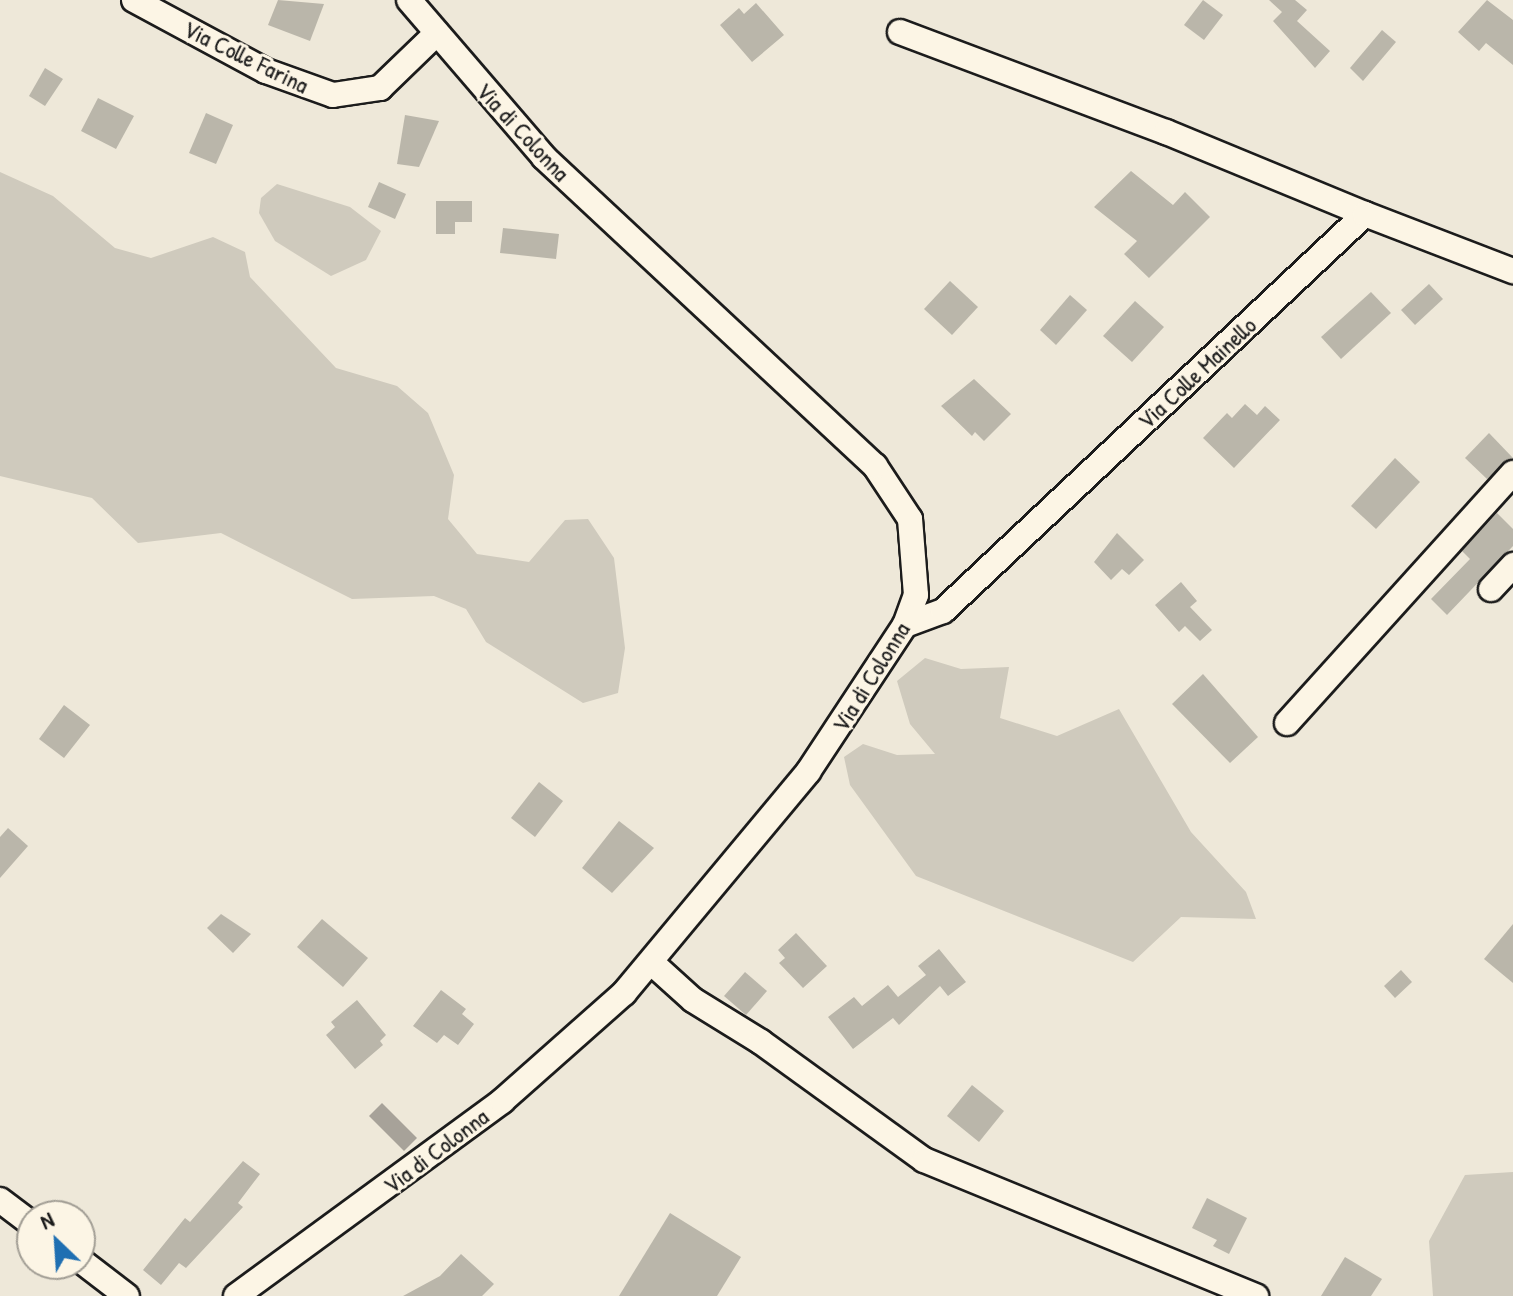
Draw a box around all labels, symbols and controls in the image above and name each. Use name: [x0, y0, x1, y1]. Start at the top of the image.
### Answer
street label: Via Colle Farina: [179, 14, 313, 100]
street label: Via di Colonna: [470, 77, 576, 187]
street label: Via Colle Mainello: [1132, 311, 1262, 435]
street label: Via di Colonna: [826, 617, 916, 737]
street label: Via di Colonna: [378, 1102, 494, 1200]
north arrow: [16, 1200, 96, 1280]
text: N: [35, 1204, 58, 1236]

